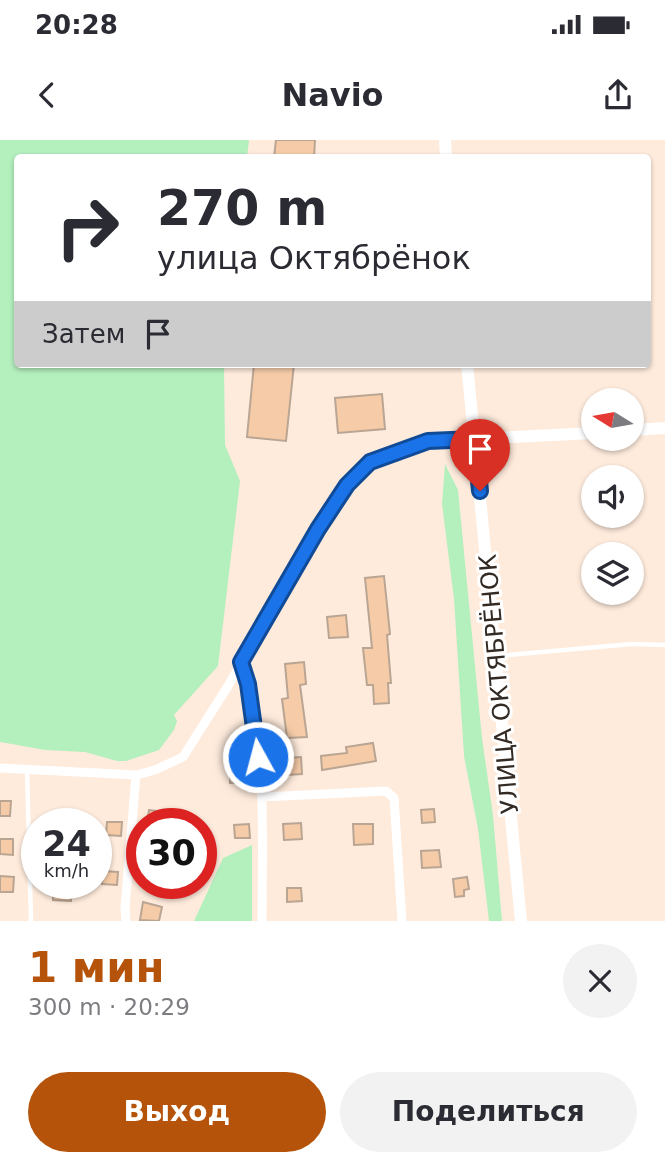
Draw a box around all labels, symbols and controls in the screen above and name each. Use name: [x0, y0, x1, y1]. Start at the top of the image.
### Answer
text: 20:28: [35, 10, 118, 40]
icon: back: [28, 76, 66, 114]
text: Navio: [281, 76, 384, 114]
icon: share: [599, 76, 637, 114]
text: 270 m: [157, 180, 327, 237]
icon: right: [42, 182, 133, 273]
text: улица Октябрёнок: [157, 239, 471, 277]
icon: arrive: [139, 315, 177, 353]
text: Затем: [42, 319, 125, 349]
north arrow: [581, 388, 644, 452]
map controls: [581, 388, 644, 605]
pin: [450, 419, 510, 491]
icon: arrive: [461, 430, 499, 468]
button: sound: [581, 465, 644, 528]
button: layers: [581, 542, 644, 605]
street label: УЛИЦА ОКТЯБРЁНОК: [473, 553, 524, 815]
position arrow: [221, 720, 295, 794]
speed limit sign: 30: [126, 808, 217, 899]
text: 24: [42, 824, 91, 864]
text: km/h: [44, 860, 89, 881]
text: 1 мин: [28, 943, 165, 992]
button: close: [563, 944, 637, 1018]
text: 300 m · 20:29: [28, 994, 190, 1020]
button: Выход: [28, 1072, 326, 1152]
button: Поделиться: [340, 1072, 637, 1152]

